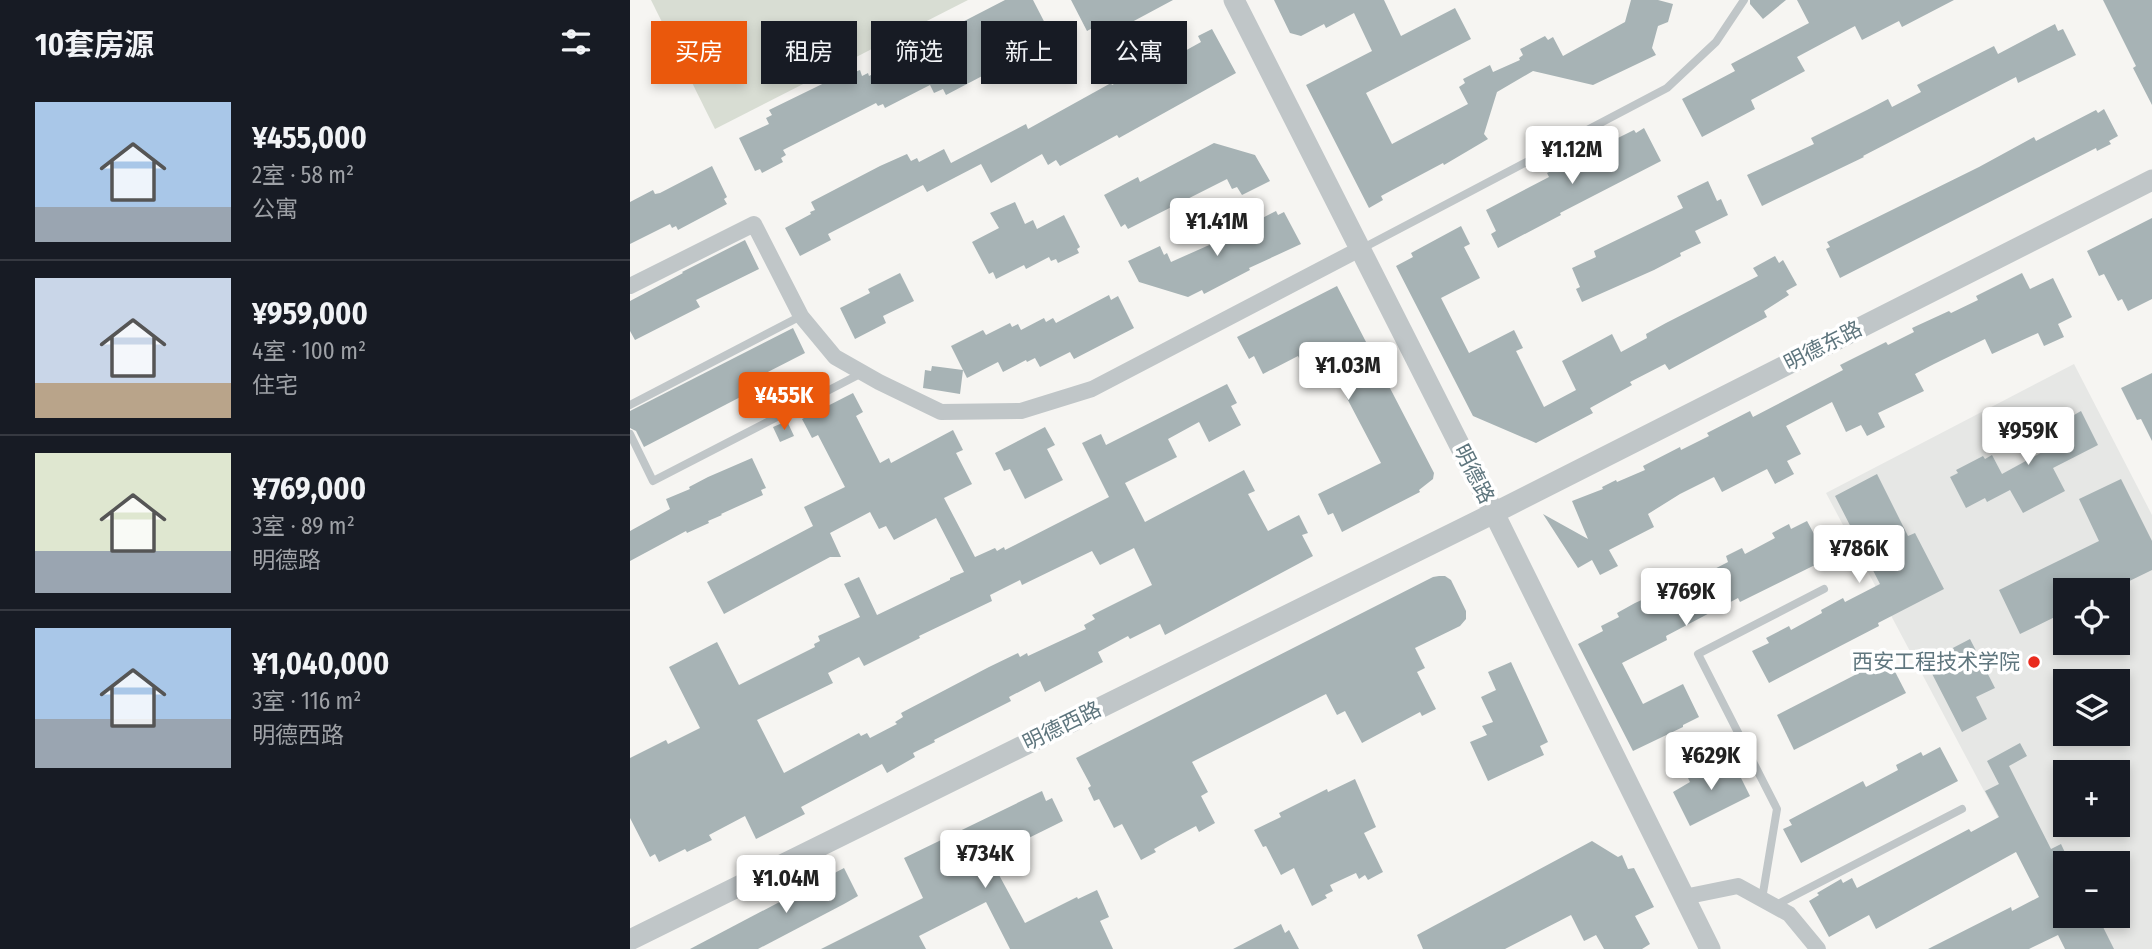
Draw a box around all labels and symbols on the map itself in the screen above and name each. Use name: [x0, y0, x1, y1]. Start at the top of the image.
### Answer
pin: ¥1.12M: [1515, 127, 1629, 186]
pin: ¥1.41M: [1160, 198, 1274, 258]
street label: 明德东路: [1780, 315, 1866, 377]
pin: ¥1.03M: [1291, 342, 1405, 402]
pin: ¥455K: [735, 372, 833, 432]
pin: ¥959K: [1979, 407, 2077, 467]
street label: 明德路: [1448, 440, 1500, 508]
pin: ¥786K: [1810, 526, 1908, 585]
pin: ¥769K: [1637, 568, 1735, 628]
place label: 西安工程技术学院: [1852, 649, 2020, 675]
marker: 西安工程技术学院: [2026, 654, 2042, 670]
street label: 明德西路: [1019, 696, 1105, 756]
pin: ¥629K: [1662, 732, 1760, 792]
pin: ¥734K: [936, 830, 1034, 890]
pin: ¥1.04M: [729, 856, 843, 915]

